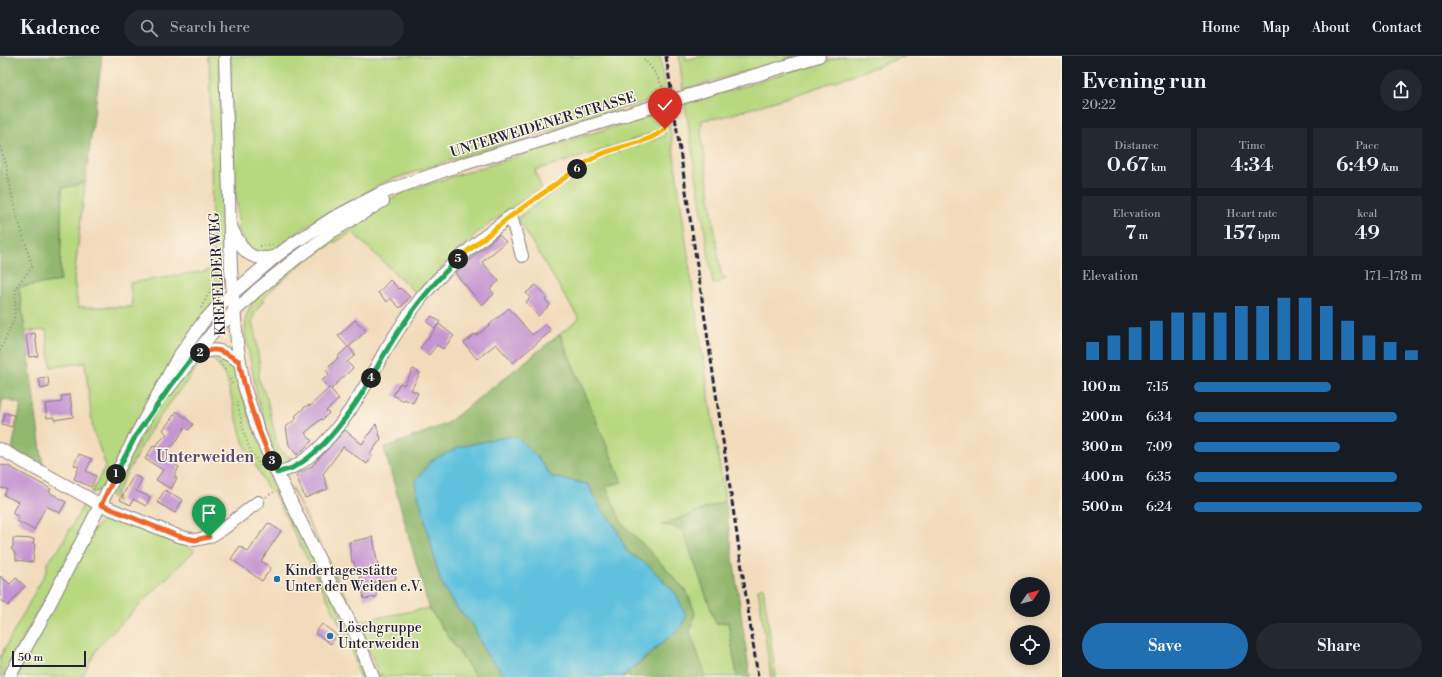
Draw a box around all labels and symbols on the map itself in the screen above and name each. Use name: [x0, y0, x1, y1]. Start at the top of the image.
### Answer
street label: UNTERWEIDENER STRASSE: [448, 88, 638, 162]
pin: [648, 88, 682, 129]
pin: 6: [567, 159, 587, 179]
street label: KREFELDER WEG: [206, 211, 230, 336]
pin: 5: [448, 249, 468, 269]
pin: 2: [190, 343, 210, 363]
pin: 4: [361, 368, 381, 388]
district label: Unterweiden: [156, 447, 254, 467]
pin: 3: [262, 451, 282, 471]
pin: 1: [106, 464, 126, 484]
pin: [192, 496, 226, 537]
place label: Kindertagesstätte Unter den Weiden e.V.: [285, 562, 422, 596]
marker: Kindertagesstätte Unter den Weiden e.V.: [272, 574, 282, 584]
north arrow: [1010, 577, 1050, 617]
place label: Löschgruppe Unterweiden: [338, 619, 422, 653]
marker: Löschgruppe Unterweiden: [325, 631, 335, 641]
scale bar: [12, 649, 86, 668]

